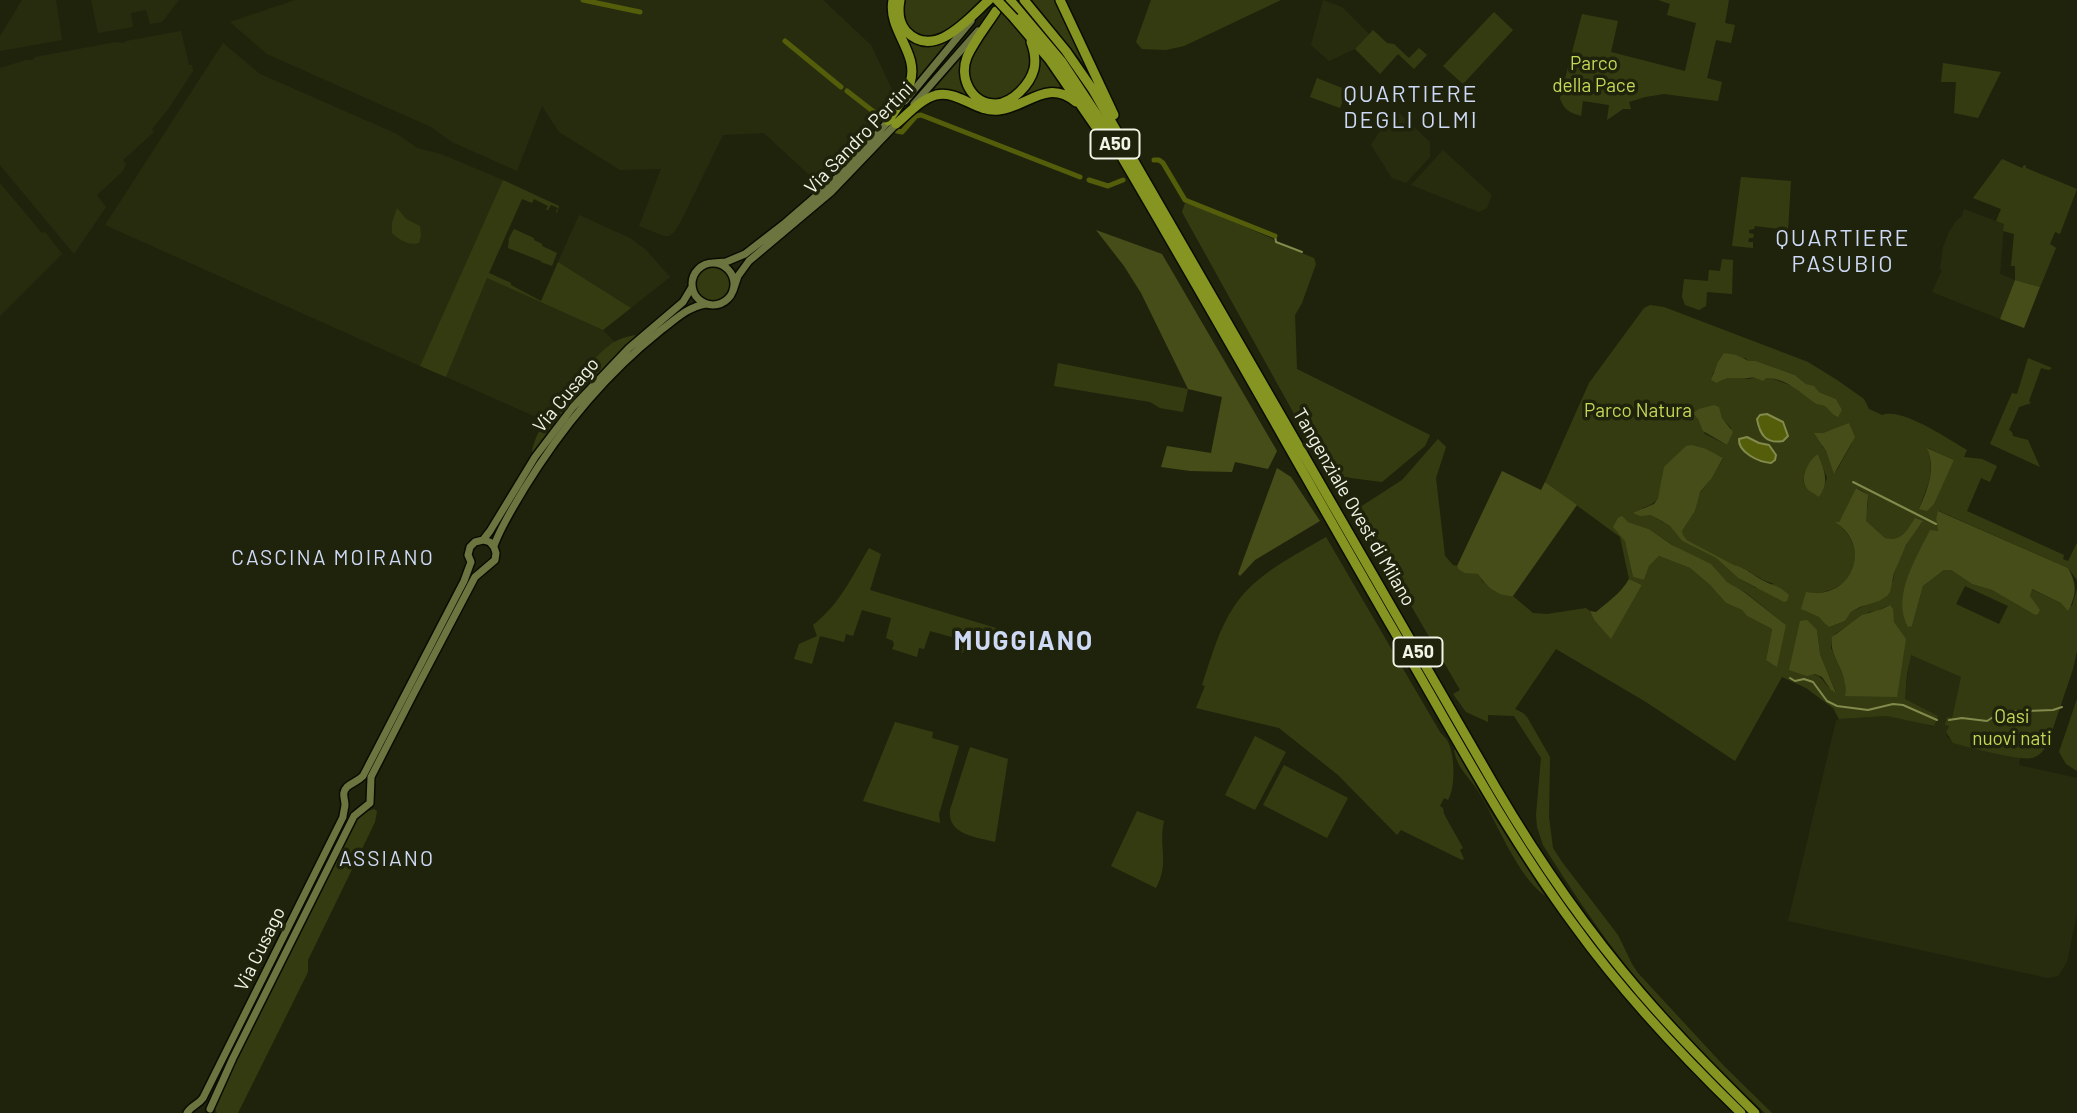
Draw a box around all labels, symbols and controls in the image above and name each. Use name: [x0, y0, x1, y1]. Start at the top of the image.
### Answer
park label: Parco della Pace: [1552, 53, 1636, 97]
street label: Via Sandro Pertini: [800, 77, 918, 199]
district label: QUARTIERE DEGLI OLMI: [1344, 80, 1478, 134]
road number: A50: [1090, 130, 1140, 159]
district label: QUARTIERE PASUBIO: [1777, 224, 1909, 278]
street label: Via Cusago: [528, 353, 604, 437]
park label: Parco Natura: [1584, 400, 1692, 422]
street label: Tangenziale Ovest di Milano: [1288, 404, 1420, 610]
district label: CASCINA MOIRANO: [233, 545, 433, 571]
district label: MUGGIANO: [955, 625, 1093, 657]
road number: A50: [1394, 638, 1442, 666]
park label: Oasi nuovi nati: [1972, 706, 2052, 750]
district label: ASSIANO: [340, 846, 434, 872]
street label: Via Cusago: [230, 903, 290, 995]

